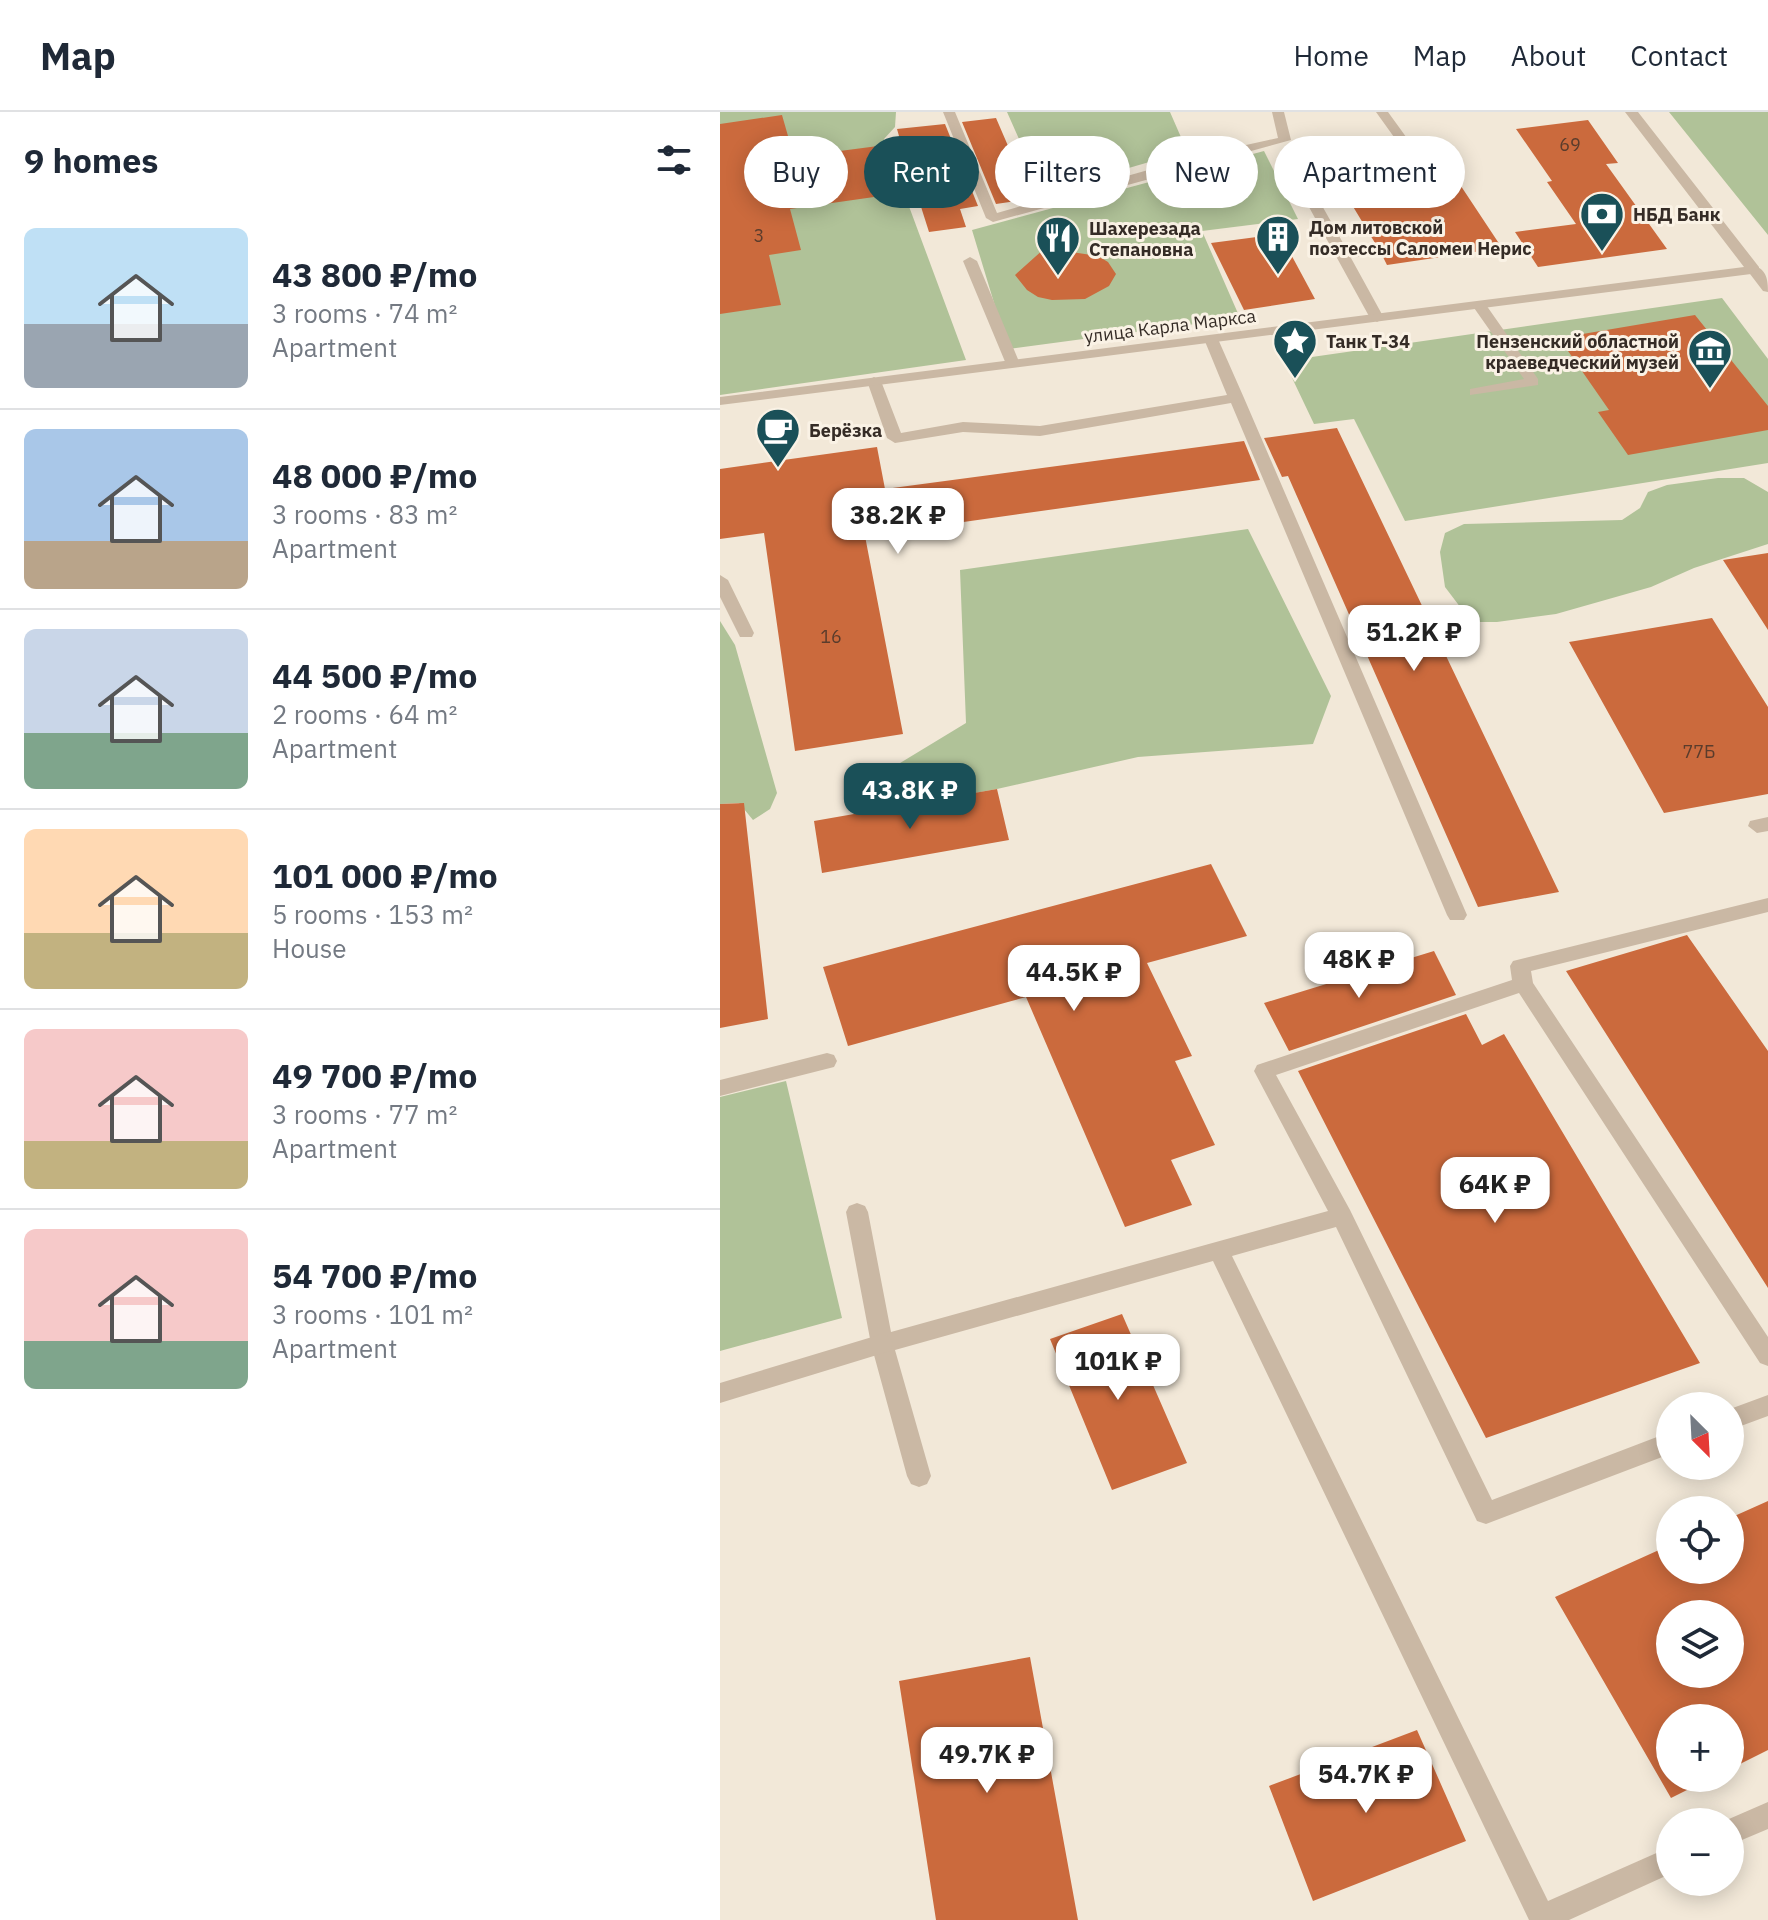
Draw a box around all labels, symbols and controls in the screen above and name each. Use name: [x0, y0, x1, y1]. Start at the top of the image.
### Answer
text: Map: [40, 31, 116, 80]
text: Home: [1293, 37, 1369, 74]
text: Map: [1413, 37, 1467, 74]
text: About: [1511, 37, 1586, 74]
text: Contact: [1630, 37, 1728, 74]
house number: 69: [1559, 133, 1581, 156]
chip: Buy: [744, 136, 848, 208]
chip: Rent: [864, 136, 979, 208]
chip: Filters: [995, 136, 1130, 208]
chip: New: [1146, 136, 1258, 208]
chip: Apartment: [1274, 136, 1465, 208]
text: 9 homes: [24, 138, 159, 182]
icon: filters: [652, 138, 696, 182]
bank icon: НБД Банк: [1578, 190, 1626, 253]
place label: НБД Банк: [1633, 203, 1721, 226]
building icon: Дом литовской поэтессы Саломеи Нерис: [1254, 213, 1302, 276]
restaurant icon: Шахерезада Степановна: [1034, 214, 1082, 277]
place label: Дом литовской поэтессы Саломеи Нерис: [1309, 216, 1532, 260]
place label: Шахерезада Степановна: [1089, 217, 1201, 261]
house number: 3: [754, 224, 764, 247]
text: 43 800 ₽/mo: [272, 252, 477, 296]
icon: home: [88, 260, 184, 356]
text: 3 rooms · 74 m²: [272, 296, 457, 330]
street label: улица Карла Маркса: [1083, 304, 1258, 348]
place icon: Танк Т-34: [1271, 317, 1319, 380]
museum icon: Пензенский областной краеведческий музей: [1686, 327, 1734, 390]
text: Apartment: [272, 330, 397, 364]
place label: Танк Т-34: [1326, 330, 1410, 353]
place label: Пензенский областной краеведческий музей: [1476, 330, 1679, 374]
cafe icon: Берёзка: [754, 406, 802, 469]
place label: Берёзка: [809, 419, 882, 442]
text: 48 000 ₽/mo: [272, 453, 477, 497]
icon: home: [88, 461, 184, 557]
pin: 38.2K ₽: [824, 488, 972, 556]
text: 3 rooms · 83 m²: [272, 497, 457, 531]
text: 38.2K ₽: [850, 497, 946, 531]
text: Apartment: [272, 531, 397, 565]
pin: 51.2K ₽: [1340, 605, 1488, 673]
text: 51.2K ₽: [1366, 614, 1462, 648]
house number: 16: [820, 625, 842, 648]
text: 44 500 ₽/mo: [272, 653, 477, 697]
icon: home: [88, 661, 184, 757]
text: 2 rooms · 64 m²: [272, 697, 457, 731]
text: Apartment: [272, 731, 397, 765]
house number: 77Б: [1682, 740, 1716, 763]
pin: 43.8K ₽: [836, 763, 984, 831]
text: 43.8K ₽: [862, 772, 958, 806]
text: 101 000 ₽/mo: [272, 853, 498, 897]
icon: home: [88, 861, 184, 957]
text: 5 rooms · 153 m²: [272, 897, 473, 931]
text: House: [272, 931, 347, 965]
pin: 48K ₽: [1303, 932, 1415, 1000]
text: 48K ₽: [1323, 941, 1395, 975]
pin: 44.5K ₽: [1000, 945, 1148, 1013]
text: 44.5K ₽: [1026, 954, 1122, 988]
text: 49 700 ₽/mo: [272, 1053, 477, 1097]
icon: home: [88, 1061, 184, 1157]
text: 3 rooms · 77 m²: [272, 1097, 457, 1131]
text: Apartment: [272, 1131, 397, 1165]
pin: 64K ₽: [1439, 1157, 1551, 1225]
text: 64K ₽: [1459, 1166, 1531, 1200]
text: 54 700 ₽/mo: [272, 1253, 477, 1297]
icon: home: [88, 1261, 184, 1357]
text: 3 rooms · 101 m²: [272, 1297, 473, 1331]
text: Apartment: [272, 1331, 397, 1365]
pin: 101K ₽: [1053, 1334, 1183, 1402]
text: 101K ₽: [1074, 1343, 1162, 1377]
north arrow: [1656, 1392, 1744, 1480]
map controls: [1656, 1392, 1744, 1896]
button: locate: [1656, 1496, 1744, 1584]
button: layers: [1656, 1600, 1744, 1688]
button: +: [1656, 1704, 1744, 1792]
pin: 49.7K ₽: [913, 1727, 1061, 1795]
text: 49.7K ₽: [939, 1736, 1035, 1770]
pin: 54.7K ₽: [1292, 1747, 1440, 1815]
text: 54.7K ₽: [1318, 1756, 1414, 1790]
button: −: [1656, 1808, 1744, 1896]

